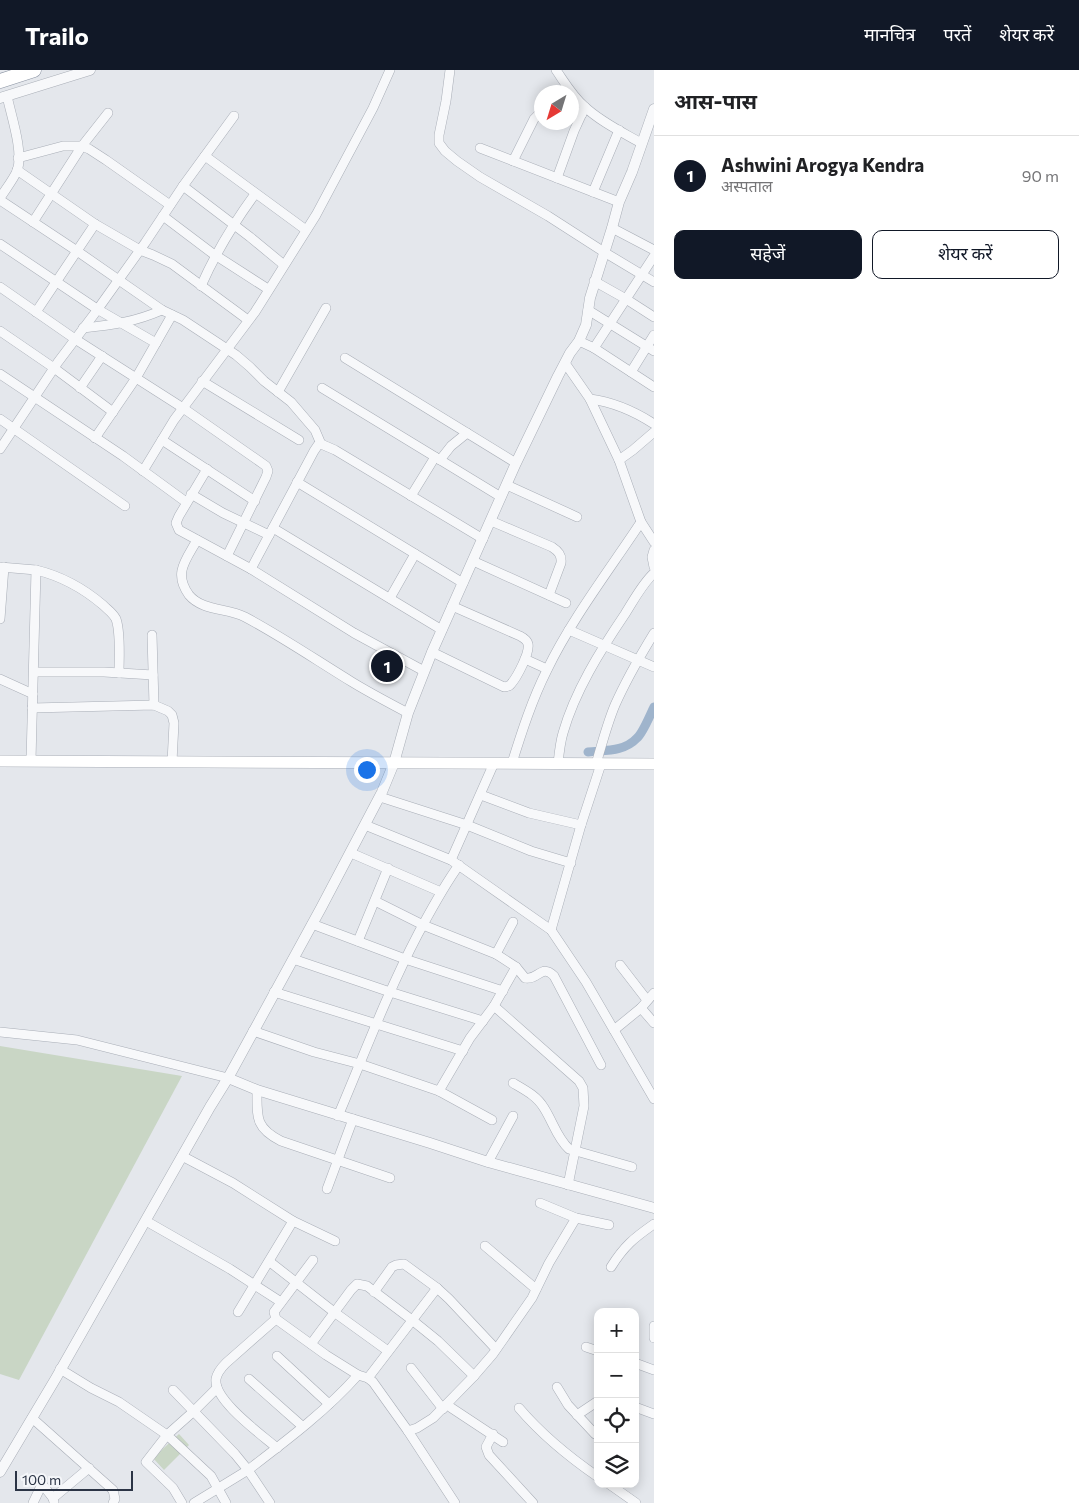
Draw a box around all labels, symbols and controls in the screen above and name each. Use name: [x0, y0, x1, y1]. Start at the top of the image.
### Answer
text: Trailo: [25, 21, 89, 50]
text: मानचित्र: [864, 23, 915, 45]
text: परतें: [943, 23, 971, 45]
text: शेयर करें: [999, 23, 1054, 45]
north arrow: [534, 85, 579, 130]
text: आस-पास: [674, 88, 757, 113]
text: Ashwini Arogya Kendra: [721, 153, 924, 176]
text: 1: [686, 166, 694, 185]
text: 90 m: [1022, 166, 1059, 185]
text: अस्पताल: [721, 176, 773, 195]
button: सहेजें: [674, 230, 862, 279]
button: शेयर करें: [872, 230, 1059, 279]
pin: 1: [371, 647, 403, 685]
your location: [354, 757, 380, 783]
map controls: [594, 1308, 639, 1488]
button: +: [594, 1308, 639, 1353]
button: −: [594, 1353, 639, 1398]
button: locate: [594, 1398, 639, 1443]
button: layers: [594, 1443, 639, 1488]
scale bar: [15, 1468, 132, 1491]
text: 100 m: [22, 1471, 61, 1488]

